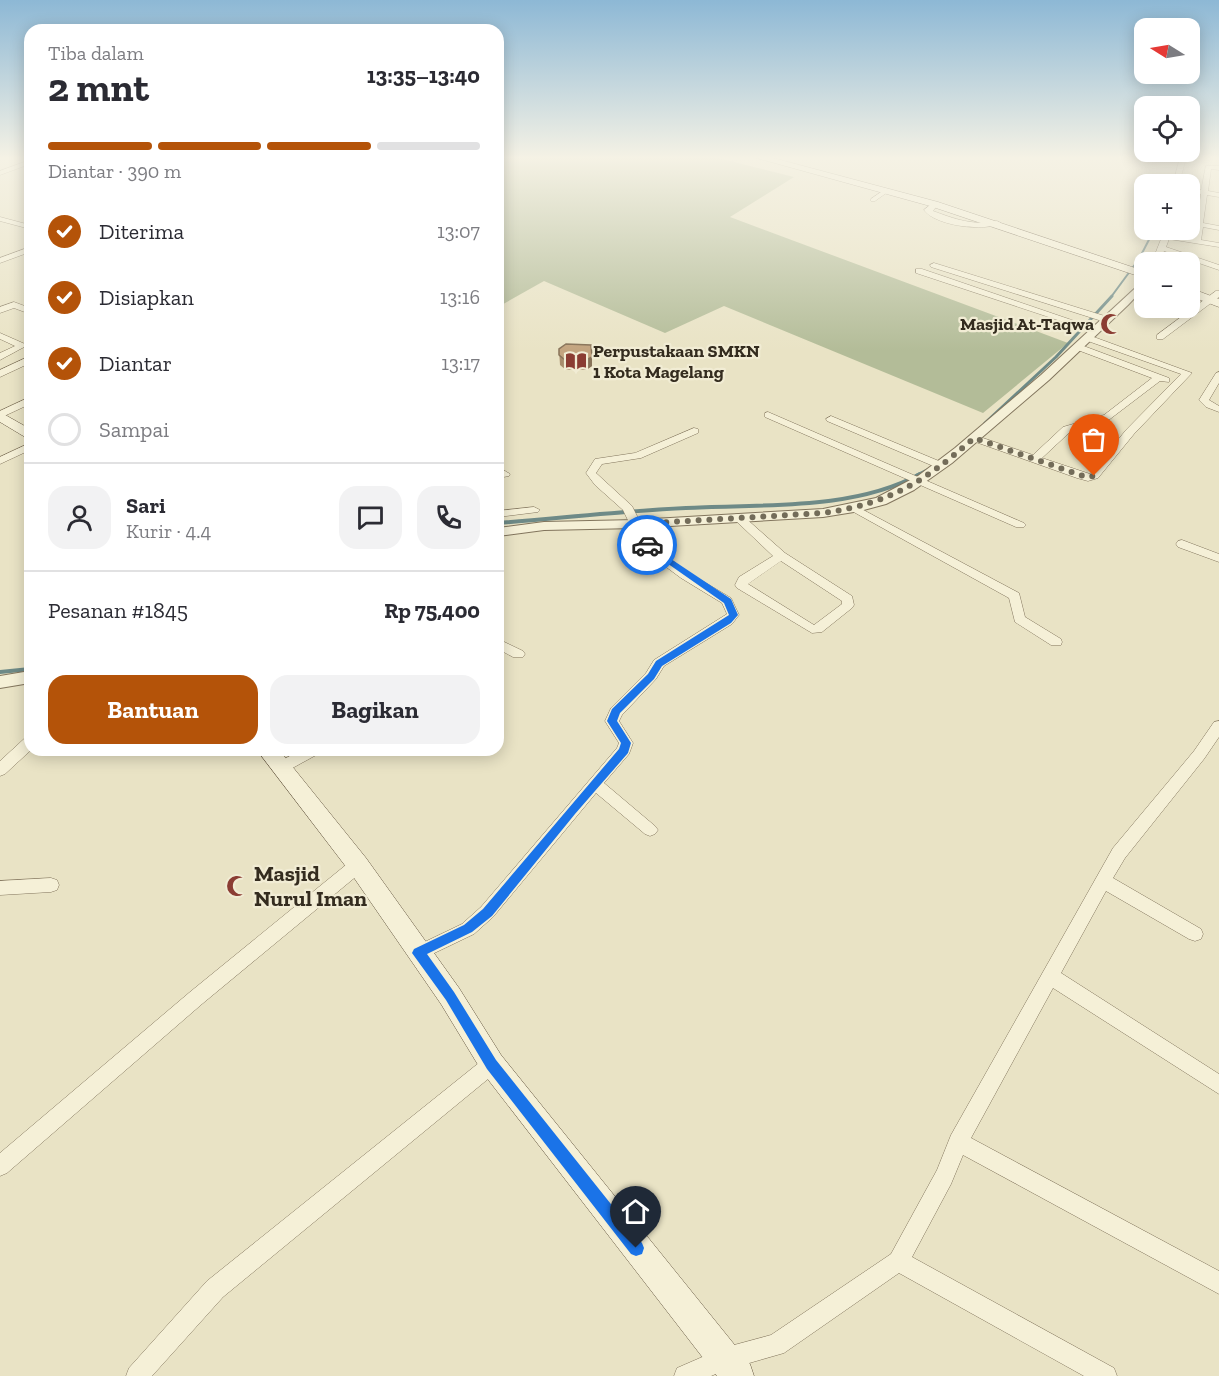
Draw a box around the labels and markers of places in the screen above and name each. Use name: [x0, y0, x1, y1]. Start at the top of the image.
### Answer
mosque icon: Masjid At-Taqwa: [1099, 312, 1123, 336]
place label: Masjid At-Taqwa: [960, 313, 1094, 335]
place label: Perpustakaan SMKN 1 Kota Magelang: [593, 340, 760, 383]
library icon: Perpustakaan SMKN 1 Kota Magelang: [564, 349, 588, 373]
pin: [1068, 414, 1119, 476]
place label: Masjid Nurul Iman: [254, 860, 367, 912]
mosque icon: Masjid Nurul Iman: [225, 874, 249, 898]
pin: [610, 1186, 661, 1248]

